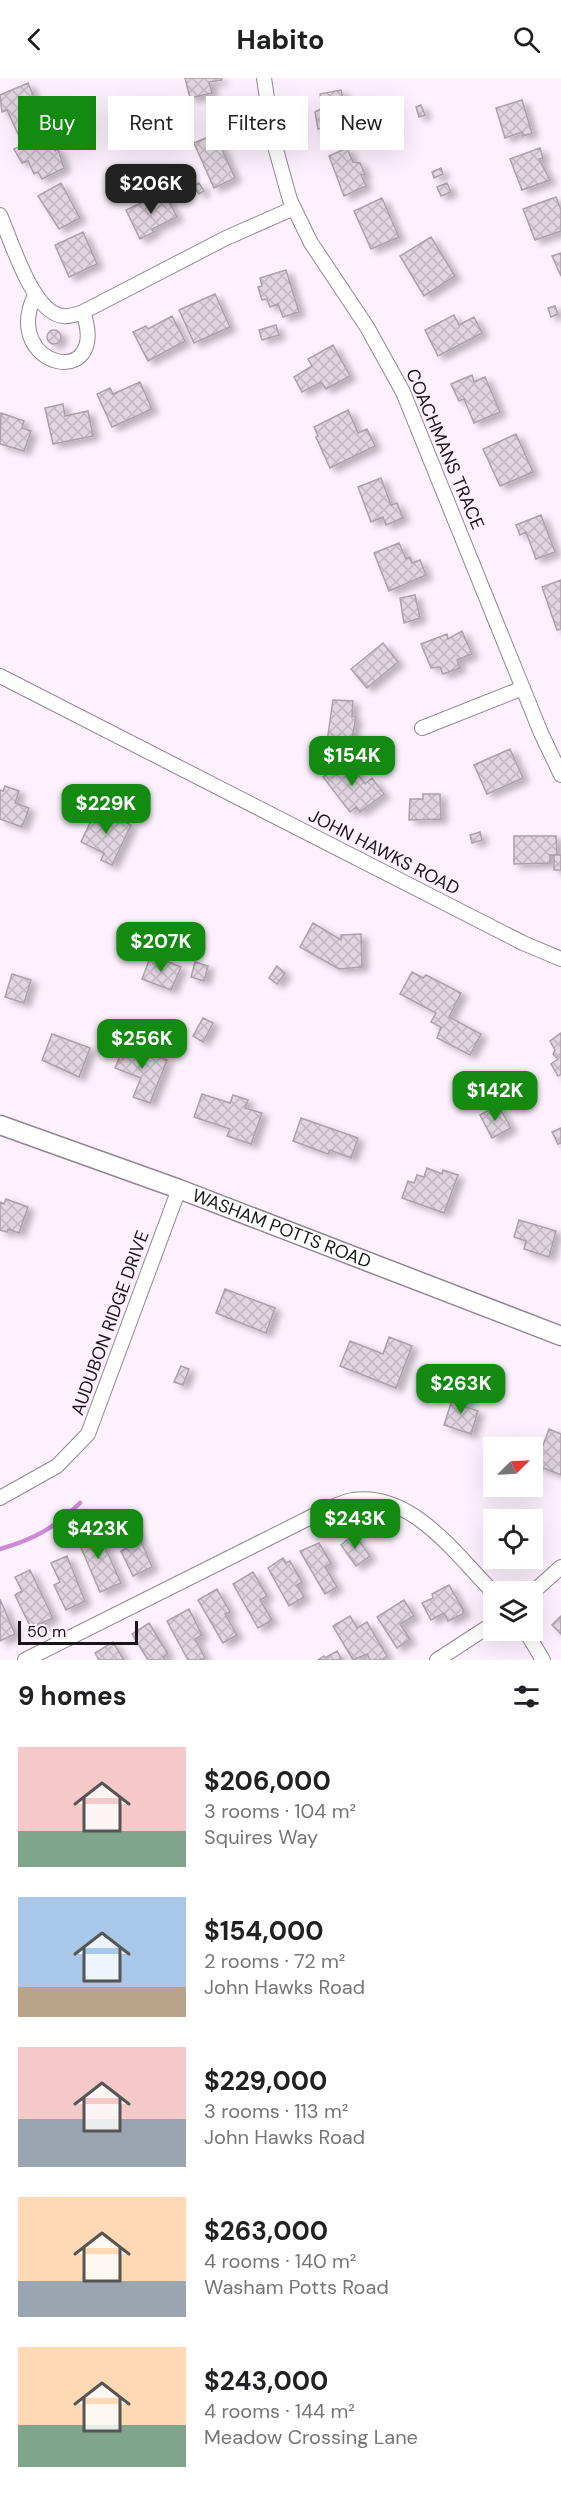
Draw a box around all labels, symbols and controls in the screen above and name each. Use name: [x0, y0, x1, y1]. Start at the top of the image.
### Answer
text: Habito: [237, 22, 325, 57]
icon: back: [18, 23, 51, 56]
icon: search: [510, 23, 543, 56]
chip: Buy: [18, 96, 96, 150]
chip: Rent: [108, 96, 194, 150]
chip: Filters: [206, 96, 308, 150]
chip: New: [320, 96, 404, 150]
pin: $206K: [109, 164, 193, 215]
text: $206K: [119, 170, 183, 196]
street label: COACHMANS TRACE: [400, 365, 490, 533]
pin: $154K: [310, 736, 394, 787]
text: $154K: [323, 742, 381, 768]
pin: $229K: [64, 784, 148, 835]
text: $229K: [76, 790, 136, 816]
street label: JOHN HAWKS ROAD: [304, 803, 464, 901]
pin: $207K: [119, 922, 203, 973]
text: $207K: [130, 928, 192, 954]
pin: $256K: [100, 1019, 184, 1070]
text: $256K: [111, 1025, 173, 1051]
pin: $142K: [453, 1071, 537, 1122]
text: $142K: [467, 1077, 523, 1103]
street label: WASHAM POTTS ROAD: [189, 1183, 374, 1274]
street label: AUDUBON RIDGE DRIVE: [65, 1227, 155, 1419]
pin: $263K: [419, 1364, 503, 1415]
text: $263K: [430, 1370, 492, 1396]
north arrow: [483, 1437, 543, 1497]
map controls: [483, 1437, 543, 1641]
pin: $243K: [313, 1499, 397, 1550]
text: $243K: [324, 1505, 386, 1531]
pin: $423K: [56, 1509, 140, 1560]
button: locate: [483, 1509, 543, 1569]
text: $423K: [67, 1515, 129, 1541]
button: layers: [483, 1581, 543, 1641]
scale bar: [18, 1618, 138, 1646]
text: 50 m: [27, 1621, 66, 1642]
text: 9 homes: [18, 1679, 127, 1713]
icon: filters: [510, 1680, 543, 1713]
text: $206,000: [204, 1764, 331, 1798]
icon: home: [66, 1771, 138, 1843]
text: 3 rooms · 104 m²: [204, 1798, 356, 1824]
text: Squires Way: [204, 1824, 318, 1850]
text: $154,000: [204, 1914, 324, 1948]
icon: home: [66, 1921, 138, 1993]
text: 2 rooms · 72 m²: [204, 1948, 345, 1974]
text: John Hawks Road: [204, 1974, 365, 2000]
text: $229,000: [204, 2064, 327, 2098]
icon: home: [66, 2071, 138, 2143]
text: 3 rooms · 113 m²: [204, 2098, 348, 2124]
text: John Hawks Road: [204, 2124, 365, 2150]
text: $263,000: [204, 2214, 328, 2248]
icon: home: [66, 2221, 138, 2293]
text: 4 rooms · 140 m²: [204, 2248, 356, 2274]
text: Washam Potts Road: [204, 2274, 389, 2300]
text: $243,000: [204, 2364, 328, 2398]
icon: home: [66, 2371, 138, 2443]
text: 4 rooms · 144 m²: [204, 2398, 355, 2424]
text: Meadow Crossing Lane: [204, 2424, 418, 2450]

